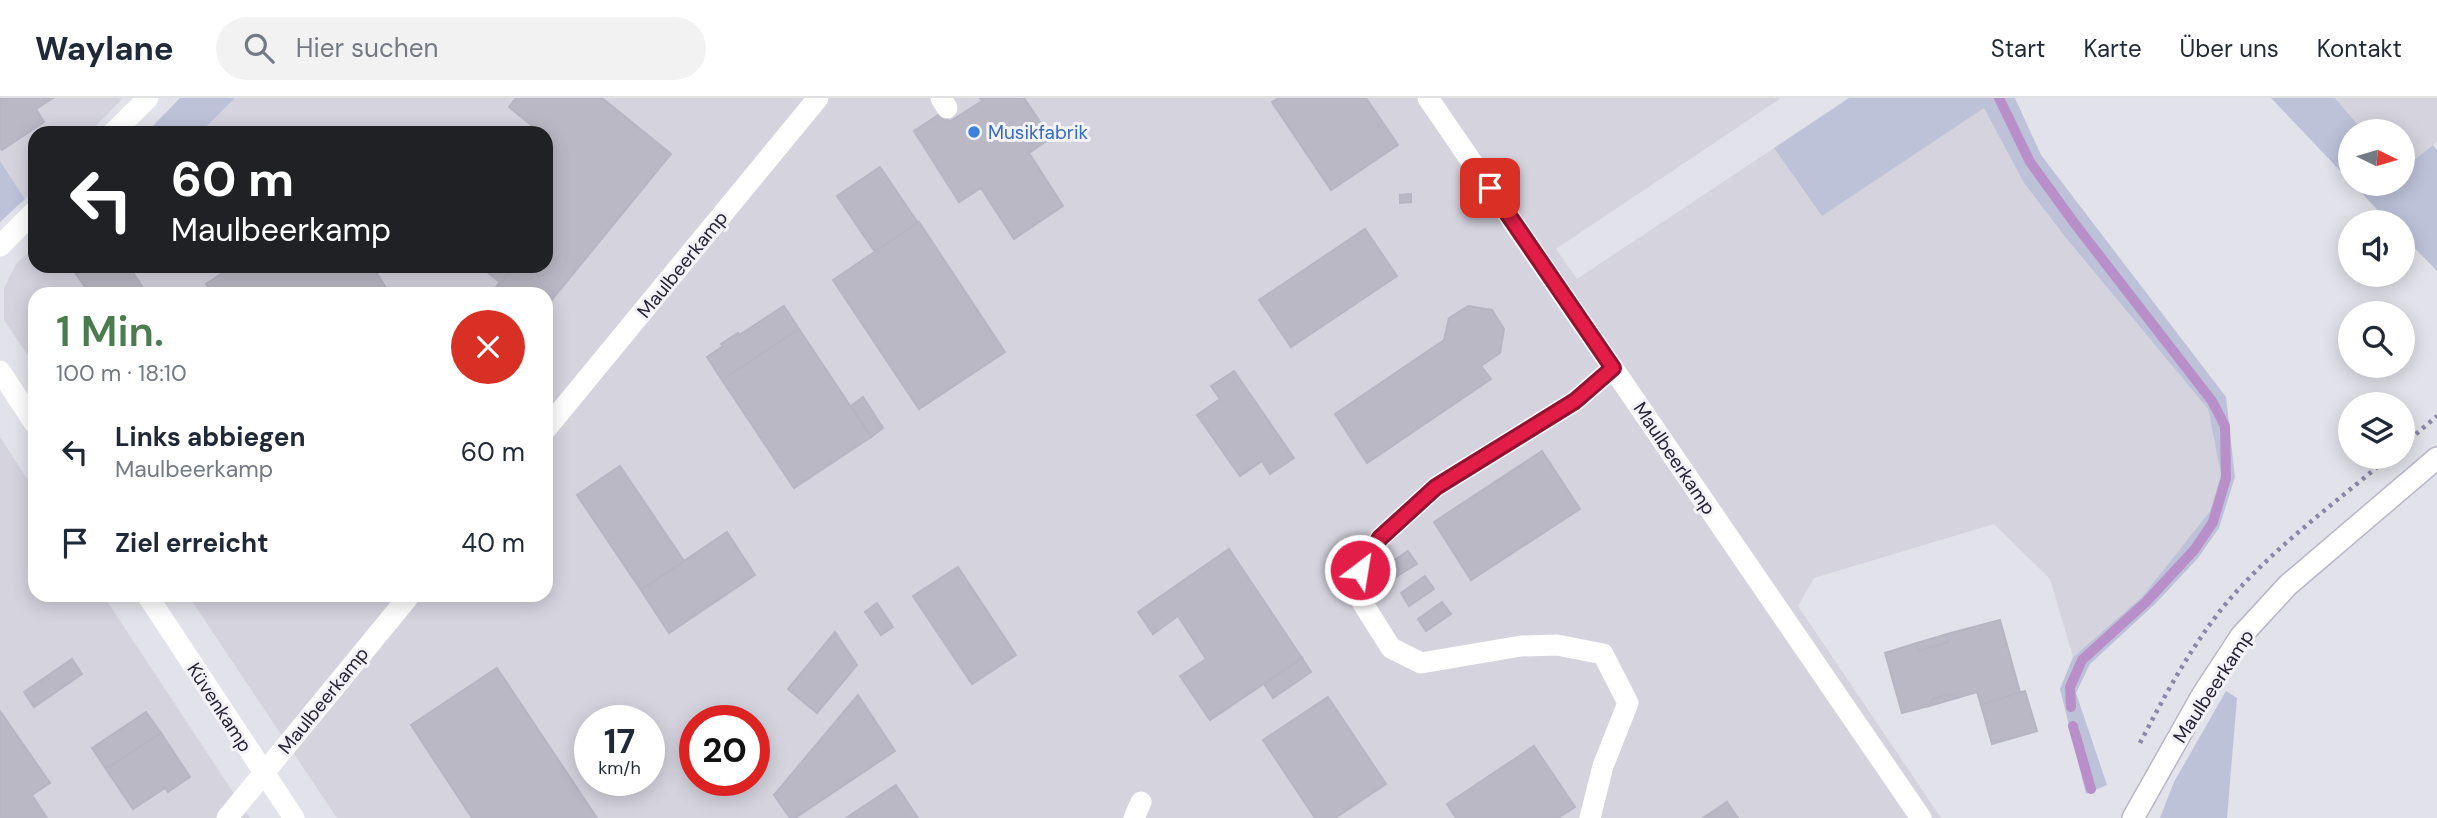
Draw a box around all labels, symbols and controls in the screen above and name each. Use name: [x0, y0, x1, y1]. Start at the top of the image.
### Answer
search box: [216, 17, 706, 80]
text: Waylane: [35, 27, 174, 70]
icon: search: [240, 29, 278, 67]
text: Hier suchen: [296, 31, 438, 65]
text: Start: [1991, 33, 2045, 64]
text: Karte: [2083, 33, 2142, 64]
text: Über uns: [2180, 33, 2279, 64]
text: Kontakt: [2317, 33, 2402, 64]
north arrow: [2338, 119, 2415, 196]
map controls: [2338, 119, 2415, 469]
place label: Musikfabrik: [988, 120, 1088, 145]
marker: Musikfabrik: [966, 124, 982, 140]
text: 60 m: [171, 147, 294, 211]
icon: left: [56, 154, 147, 245]
pin: [1460, 158, 1520, 218]
icon: arrive: [1471, 169, 1509, 207]
street label: Maulbeerkamp: [632, 206, 733, 323]
text: Maulbeerkamp: [171, 209, 391, 251]
button: sound: [2338, 210, 2415, 287]
button: search: [2338, 301, 2415, 378]
text: 1 Min.: [56, 304, 164, 359]
button: close: [451, 310, 525, 384]
text: 100 m · 18:10: [56, 358, 187, 388]
button: layers: [2338, 392, 2415, 469]
street label: Maulbeerkamp: [1628, 397, 1721, 519]
text: Links abbiegen: [115, 420, 305, 454]
icon: left: [56, 433, 94, 471]
text: 60 m: [461, 435, 525, 469]
text: Maulbeerkamp: [115, 454, 273, 484]
icon: arrive: [56, 524, 94, 562]
text: Ziel erreicht: [115, 526, 268, 560]
text: 40 m: [461, 526, 525, 560]
position arrow: [1323, 533, 1397, 607]
street label: Maulbeerkamp: [2167, 625, 2259, 748]
street label: Maulbeerkamp: [273, 642, 374, 759]
street label: Küvenkamp: [181, 658, 258, 757]
speed limit sign: 20: [679, 705, 770, 796]
text: 17: [604, 718, 635, 764]
text: km/h: [598, 756, 641, 780]

